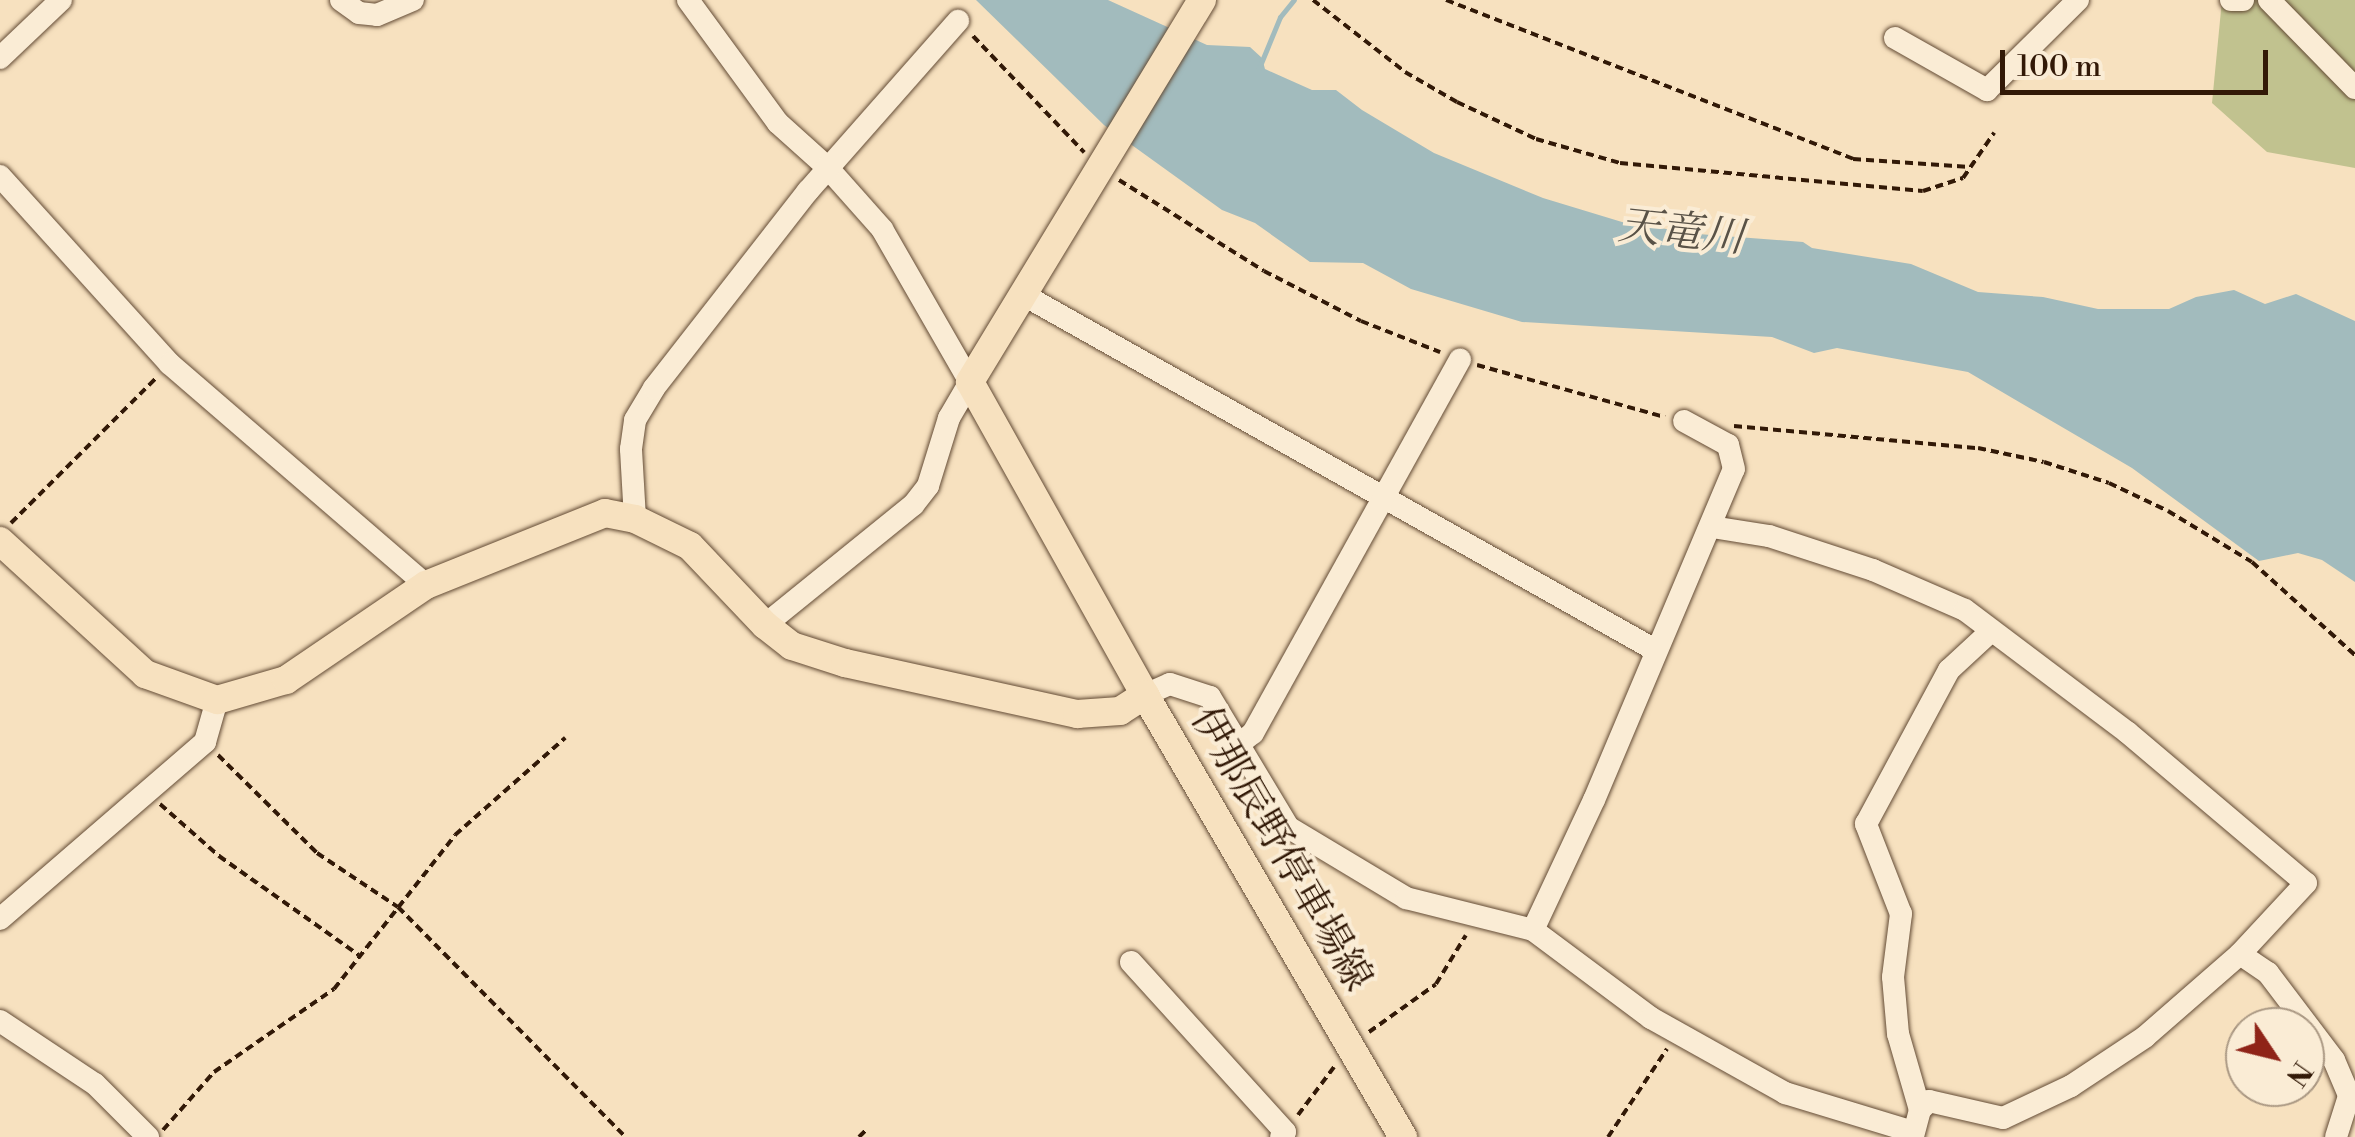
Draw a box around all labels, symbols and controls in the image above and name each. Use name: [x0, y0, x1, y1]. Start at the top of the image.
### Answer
scale bar: [2005, 30, 2272, 92]
text: 100 m: [2017, 48, 2101, 86]
water label: 天竜川: [1616, 201, 1746, 265]
street label: 伊那辰野停車場線: [1180, 698, 1382, 1000]
north arrow: [2225, 1007, 2325, 1107]
text: N: [2278, 1054, 2319, 1092]

